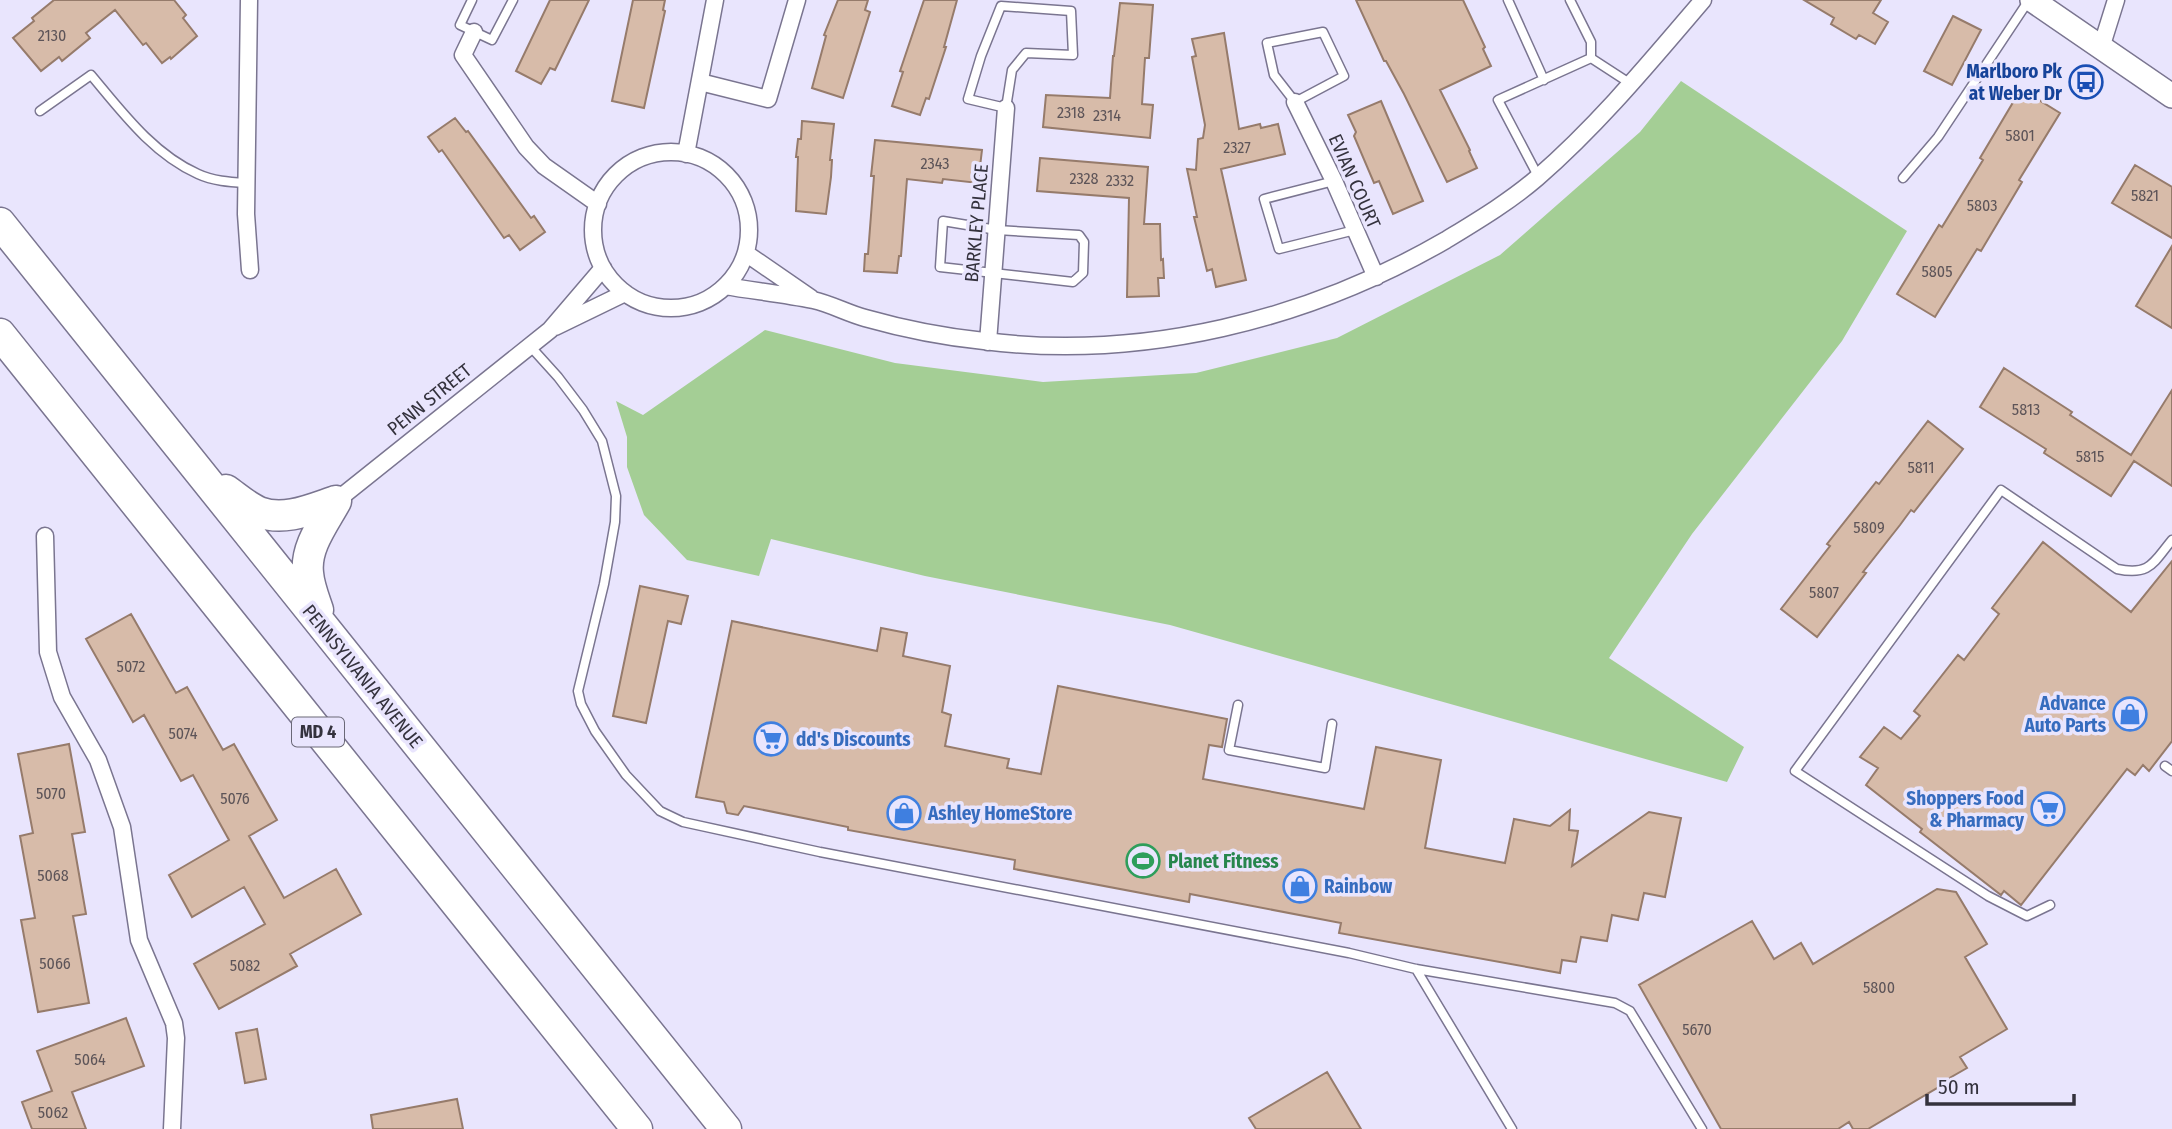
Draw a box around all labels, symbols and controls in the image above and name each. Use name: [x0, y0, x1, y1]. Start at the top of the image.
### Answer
house number: 2130: [38, 26, 66, 45]
place label: Marlboro Pk at Weber Dr: [1966, 60, 2063, 105]
bus stop icon: Marlboro Pk at Weber Dr: [2067, 63, 2105, 101]
house number: 2318: [1057, 103, 1085, 122]
house number: 2314: [1093, 106, 1121, 125]
house number: 5801: [2005, 126, 2035, 145]
street label: EVIAN COURT: [1324, 131, 1386, 232]
house number: 2327: [1223, 138, 1251, 157]
house number: 2343: [921, 154, 949, 173]
street label: BARKLEY PLACE: [960, 163, 993, 283]
house number: 2328: [1069, 169, 1099, 188]
house number: 2332: [1106, 171, 1134, 190]
house number: 5821: [2131, 186, 2159, 205]
house number: 5803: [1967, 196, 1997, 215]
house number: 5805: [1921, 262, 1953, 281]
street label: PENN STREET: [383, 358, 476, 440]
house number: 5813: [2012, 400, 2040, 419]
house number: 5815: [2076, 447, 2104, 466]
house number: 5811: [1907, 458, 1935, 477]
house number: 5809: [1853, 518, 1885, 537]
house number: 5807: [1809, 583, 1839, 602]
street label: PENNSYLVANIA AVENUE: [298, 600, 428, 753]
house number: 5072: [117, 657, 145, 676]
place label: Advance Auto Parts: [2024, 692, 2107, 737]
shop icon: Advance Auto Parts: [2111, 695, 2149, 733]
road number: MD 4: [292, 718, 344, 746]
supermarket icon: dd's Discounts: [752, 720, 790, 758]
house number: 5074: [168, 724, 198, 743]
place label: dd's Discounts: [796, 728, 911, 751]
house number: 5070: [36, 784, 66, 803]
place label: Shoppers Food & Pharmacy: [1906, 787, 2025, 832]
house number: 5076: [220, 789, 250, 808]
supermarket icon: Shoppers Food & Pharmacy: [2029, 790, 2067, 828]
shop icon: Ashley HomeStore: [885, 794, 923, 832]
place label: Ashley HomeStore: [927, 802, 1073, 825]
sports icon: Planet Fitness: [1124, 842, 1162, 880]
place label: Planet Fitness: [1168, 850, 1279, 873]
house number: 5068: [37, 866, 69, 885]
shop icon: Rainbow: [1281, 867, 1319, 905]
place label: Rainbow: [1324, 875, 1392, 898]
house number: 5066: [39, 954, 71, 973]
house number: 5082: [230, 956, 260, 975]
house number: 5800: [1863, 978, 1895, 997]
house number: 5670: [1682, 1020, 1712, 1039]
house number: 5064: [74, 1050, 106, 1069]
scale bar: [1927, 1062, 2074, 1106]
text: 50 m: [1938, 1074, 1980, 1100]
house number: 5062: [38, 1103, 68, 1122]

